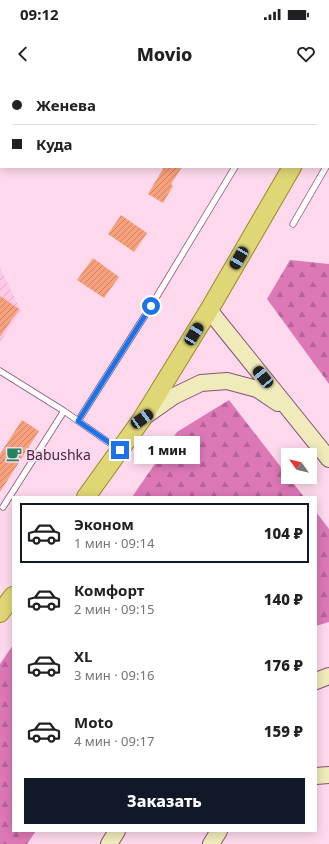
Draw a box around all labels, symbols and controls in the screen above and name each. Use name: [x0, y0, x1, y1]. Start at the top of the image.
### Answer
text: 09:12: [20, 4, 59, 24]
text: Movio: [137, 42, 192, 66]
icon: back: [12, 43, 34, 65]
icon: heart: [295, 43, 317, 65]
text: Женева: [36, 95, 96, 115]
text: Куда: [36, 134, 73, 154]
car: [228, 245, 250, 271]
route start: [142, 297, 160, 315]
car: [183, 321, 205, 347]
car: [251, 364, 275, 390]
car: [129, 407, 155, 431]
callout: 1 мин: [134, 436, 200, 464]
route end: [111, 441, 129, 459]
text: 1 мин: [147, 441, 187, 459]
cafe icon: Babushka: [5, 445, 23, 463]
place label: Babushka: [26, 445, 91, 464]
north arrow: [281, 448, 317, 484]
map controls: [281, 448, 317, 484]
text: Эконом: [74, 514, 134, 534]
icon: car: [26, 515, 62, 551]
text: 104 ₽: [264, 523, 303, 543]
text: 1 мин · 09:14: [74, 534, 154, 552]
text: Комфорт: [74, 580, 144, 600]
icon: car: [26, 581, 62, 617]
text: 140 ₽: [264, 589, 303, 609]
text: 2 мин · 09:15: [74, 600, 154, 618]
text: XL: [74, 646, 92, 666]
icon: car: [26, 647, 62, 683]
text: 176 ₽: [264, 655, 303, 675]
text: 3 мин · 09:16: [74, 666, 154, 684]
text: Moto: [74, 712, 113, 732]
icon: car: [26, 713, 62, 749]
text: 159 ₽: [264, 721, 303, 741]
text: 4 мин · 09:17: [74, 732, 154, 750]
button: Заказать: [24, 778, 305, 824]

